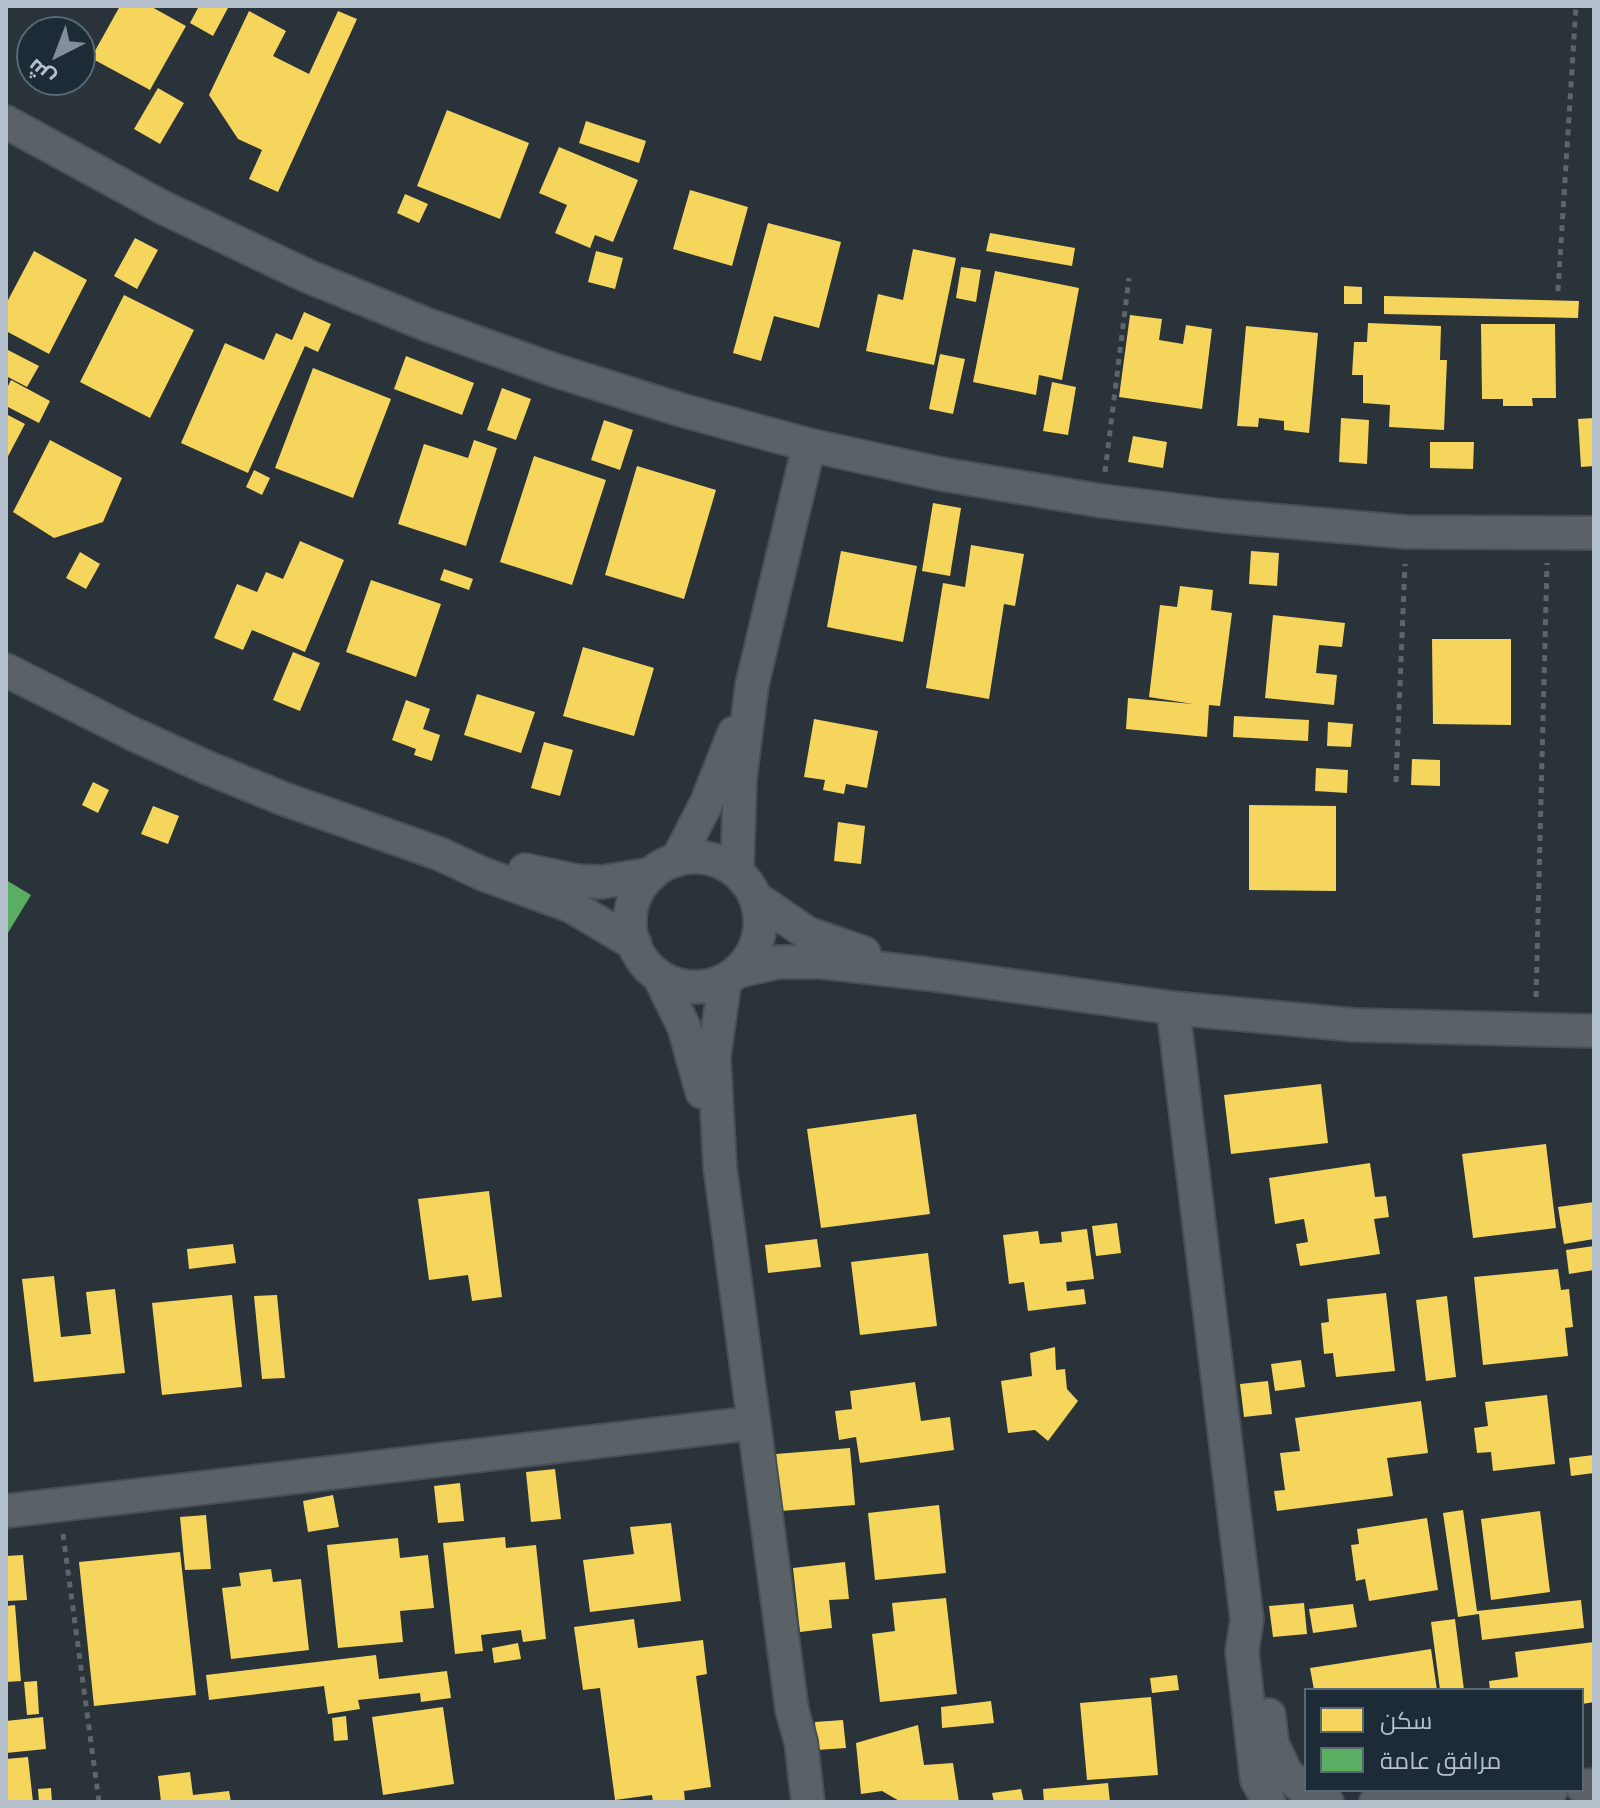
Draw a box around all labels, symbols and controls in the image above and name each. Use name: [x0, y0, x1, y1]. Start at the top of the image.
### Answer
north arrow: [16, 16, 96, 96]
text: ش: [21, 53, 60, 92]
legend: [1304, 1688, 1584, 1792]
text: سكن: [1380, 1707, 1432, 1735]
text: مرافق عامة: [1380, 1747, 1501, 1775]

